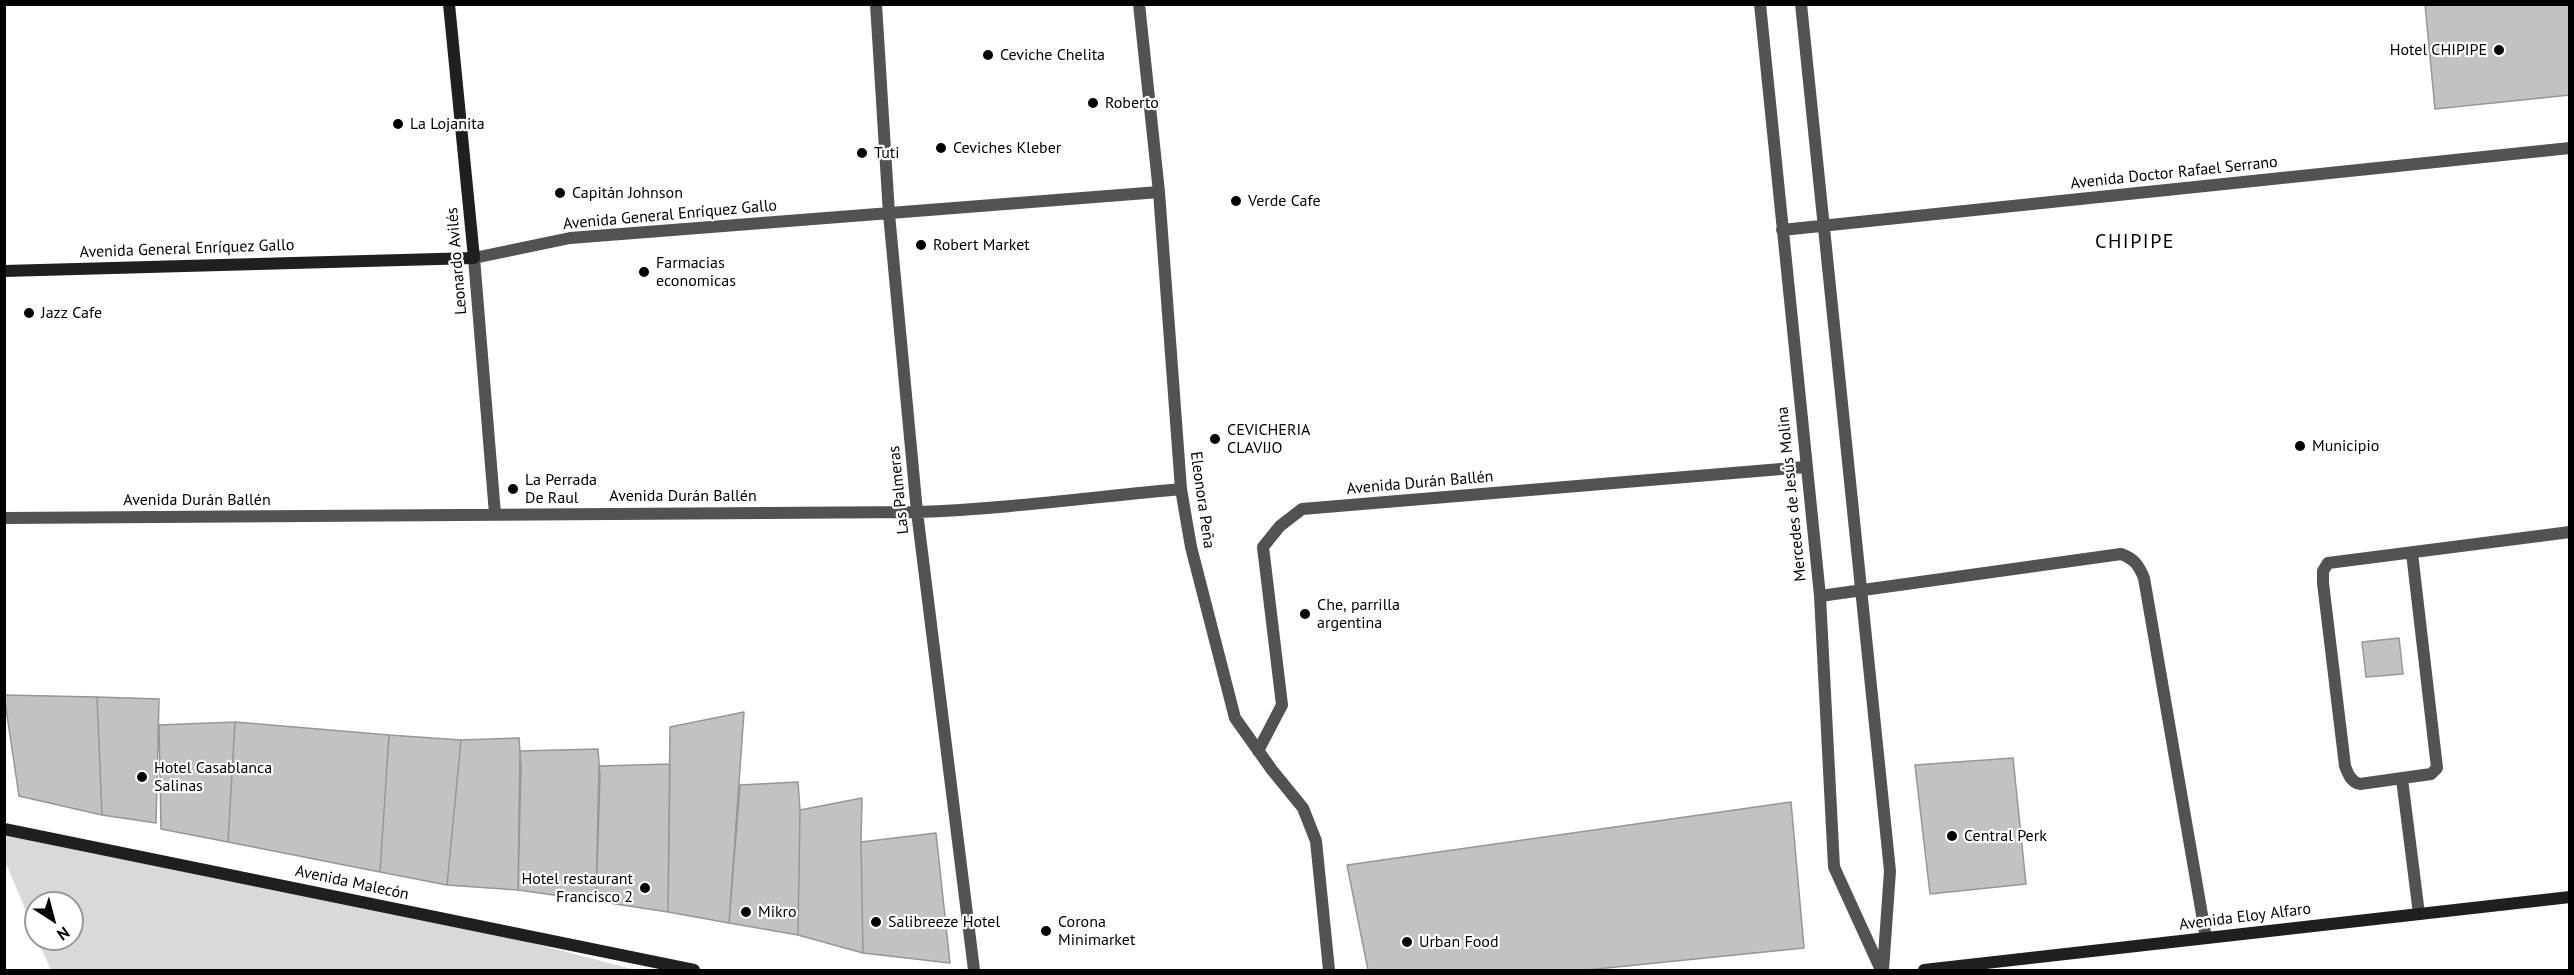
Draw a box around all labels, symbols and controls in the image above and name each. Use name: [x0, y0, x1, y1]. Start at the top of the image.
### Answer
place label: Hotel CHIPIPE: [2390, 40, 2487, 60]
marker: Hotel CHIPIPE: [2492, 43, 2506, 57]
place label: Ceviche Chelita: [1000, 45, 1105, 65]
marker: Ceviche Chelita: [981, 48, 995, 62]
place label: Roberto: [1105, 93, 1159, 113]
marker: Roberto: [1086, 96, 1100, 110]
place label: La Lojanita: [410, 114, 485, 134]
marker: La Lojanita: [391, 117, 405, 131]
place label: Ceviches Kleber: [953, 138, 1061, 158]
marker: Ceviches Kleber: [934, 141, 948, 155]
place label: Tuti: [874, 143, 900, 163]
marker: Tuti: [855, 146, 869, 160]
street label: Avenida Doctor Rafael Serrano: [2069, 153, 2279, 193]
place label: Capitán Johnson: [572, 183, 683, 203]
marker: Capitán Johnson: [553, 186, 567, 200]
place label: Verde Cafe: [1248, 191, 1321, 211]
marker: Verde Cafe: [1229, 194, 1243, 208]
street label: Avenida General Enríquez Gallo: [562, 196, 778, 234]
street label: Leonardo Avilés: [443, 206, 471, 316]
district label: CHIPIPE: [2095, 230, 2175, 254]
place label: Robert Market: [933, 235, 1030, 255]
street label: Avenida General Enríquez Gallo: [79, 236, 295, 262]
marker: Robert Market: [914, 238, 928, 252]
place label: Farmacias economicas: [656, 253, 736, 291]
marker: Farmacias economicas: [637, 265, 651, 279]
place label: Jazz Cafe: [41, 303, 102, 323]
marker: Jazz Cafe: [22, 306, 36, 320]
street label: Mercedes de Jesús Molina: [1773, 405, 1811, 583]
place label: CEVICHERIA CLAVIJO: [1227, 420, 1310, 458]
marker: CEVICHERIA CLAVIJO: [1208, 432, 1222, 446]
place label: Municipio: [2312, 436, 2379, 456]
marker: Municipio: [2293, 439, 2307, 453]
street label: Las Palmeras: [885, 445, 913, 535]
street label: Eleonora Peña: [1186, 450, 1218, 550]
street label: Avenida Durán Ballén: [1346, 467, 1494, 499]
place label: La Perrada De Raul: [525, 470, 597, 508]
marker: La Perrada De Raul: [506, 482, 520, 496]
street label: Avenida Durán Ballén: [609, 486, 757, 506]
street label: Avenida Durán Ballén: [123, 490, 271, 510]
place label: Che, parrilla argentina: [1317, 595, 1400, 633]
marker: Che, parrilla argentina: [1298, 607, 1312, 621]
place label: Hotel Casablanca Salinas: [154, 758, 272, 796]
marker: Hotel Casablanca Salinas: [135, 770, 149, 784]
place label: Central Perk: [1964, 826, 2047, 846]
marker: Central Perk: [1945, 829, 1959, 843]
street label: Avenida Malecón: [293, 862, 411, 904]
place label: Hotel restaurant Francisco 2: [522, 869, 633, 907]
marker: Hotel restaurant Francisco 2: [638, 881, 652, 895]
north arrow: [24, 891, 84, 951]
street label: Avenida Eloy Alfaro: [2178, 899, 2312, 935]
place label: Mikro: [758, 902, 797, 922]
marker: Mikro: [739, 905, 753, 919]
place label: Salibreeze Hotel: [888, 912, 1000, 932]
place label: Corona Minimarket: [1058, 912, 1135, 950]
marker: Salibreeze Hotel: [869, 915, 883, 929]
text: N: [53, 923, 74, 945]
marker: Corona Minimarket: [1039, 924, 1053, 938]
place label: Urban Food: [1419, 932, 1499, 952]
marker: Urban Food: [1400, 935, 1414, 949]

